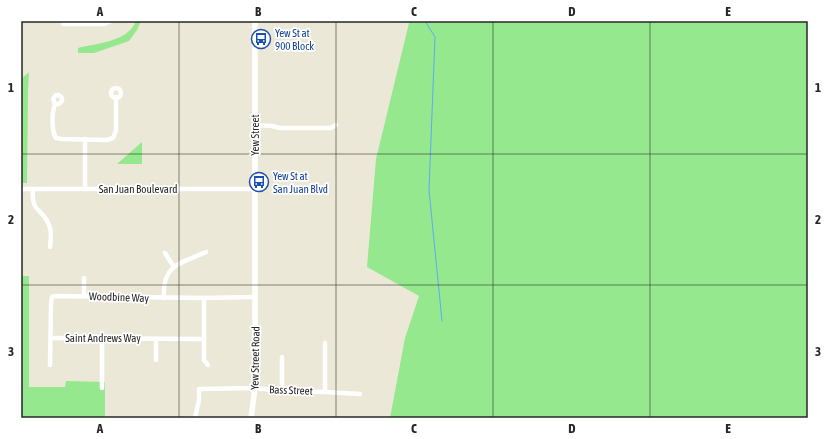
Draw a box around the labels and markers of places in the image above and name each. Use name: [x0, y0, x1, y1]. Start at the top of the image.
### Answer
place label: Yew St at 900 Block: [275, 27, 314, 52]
bus stop icon: Yew St at 900 Block: [250, 28, 272, 50]
place label: Yew St at San Juan Blvd: [273, 170, 328, 195]
bus stop icon: Yew St at San Juan Blvd: [248, 171, 270, 193]

